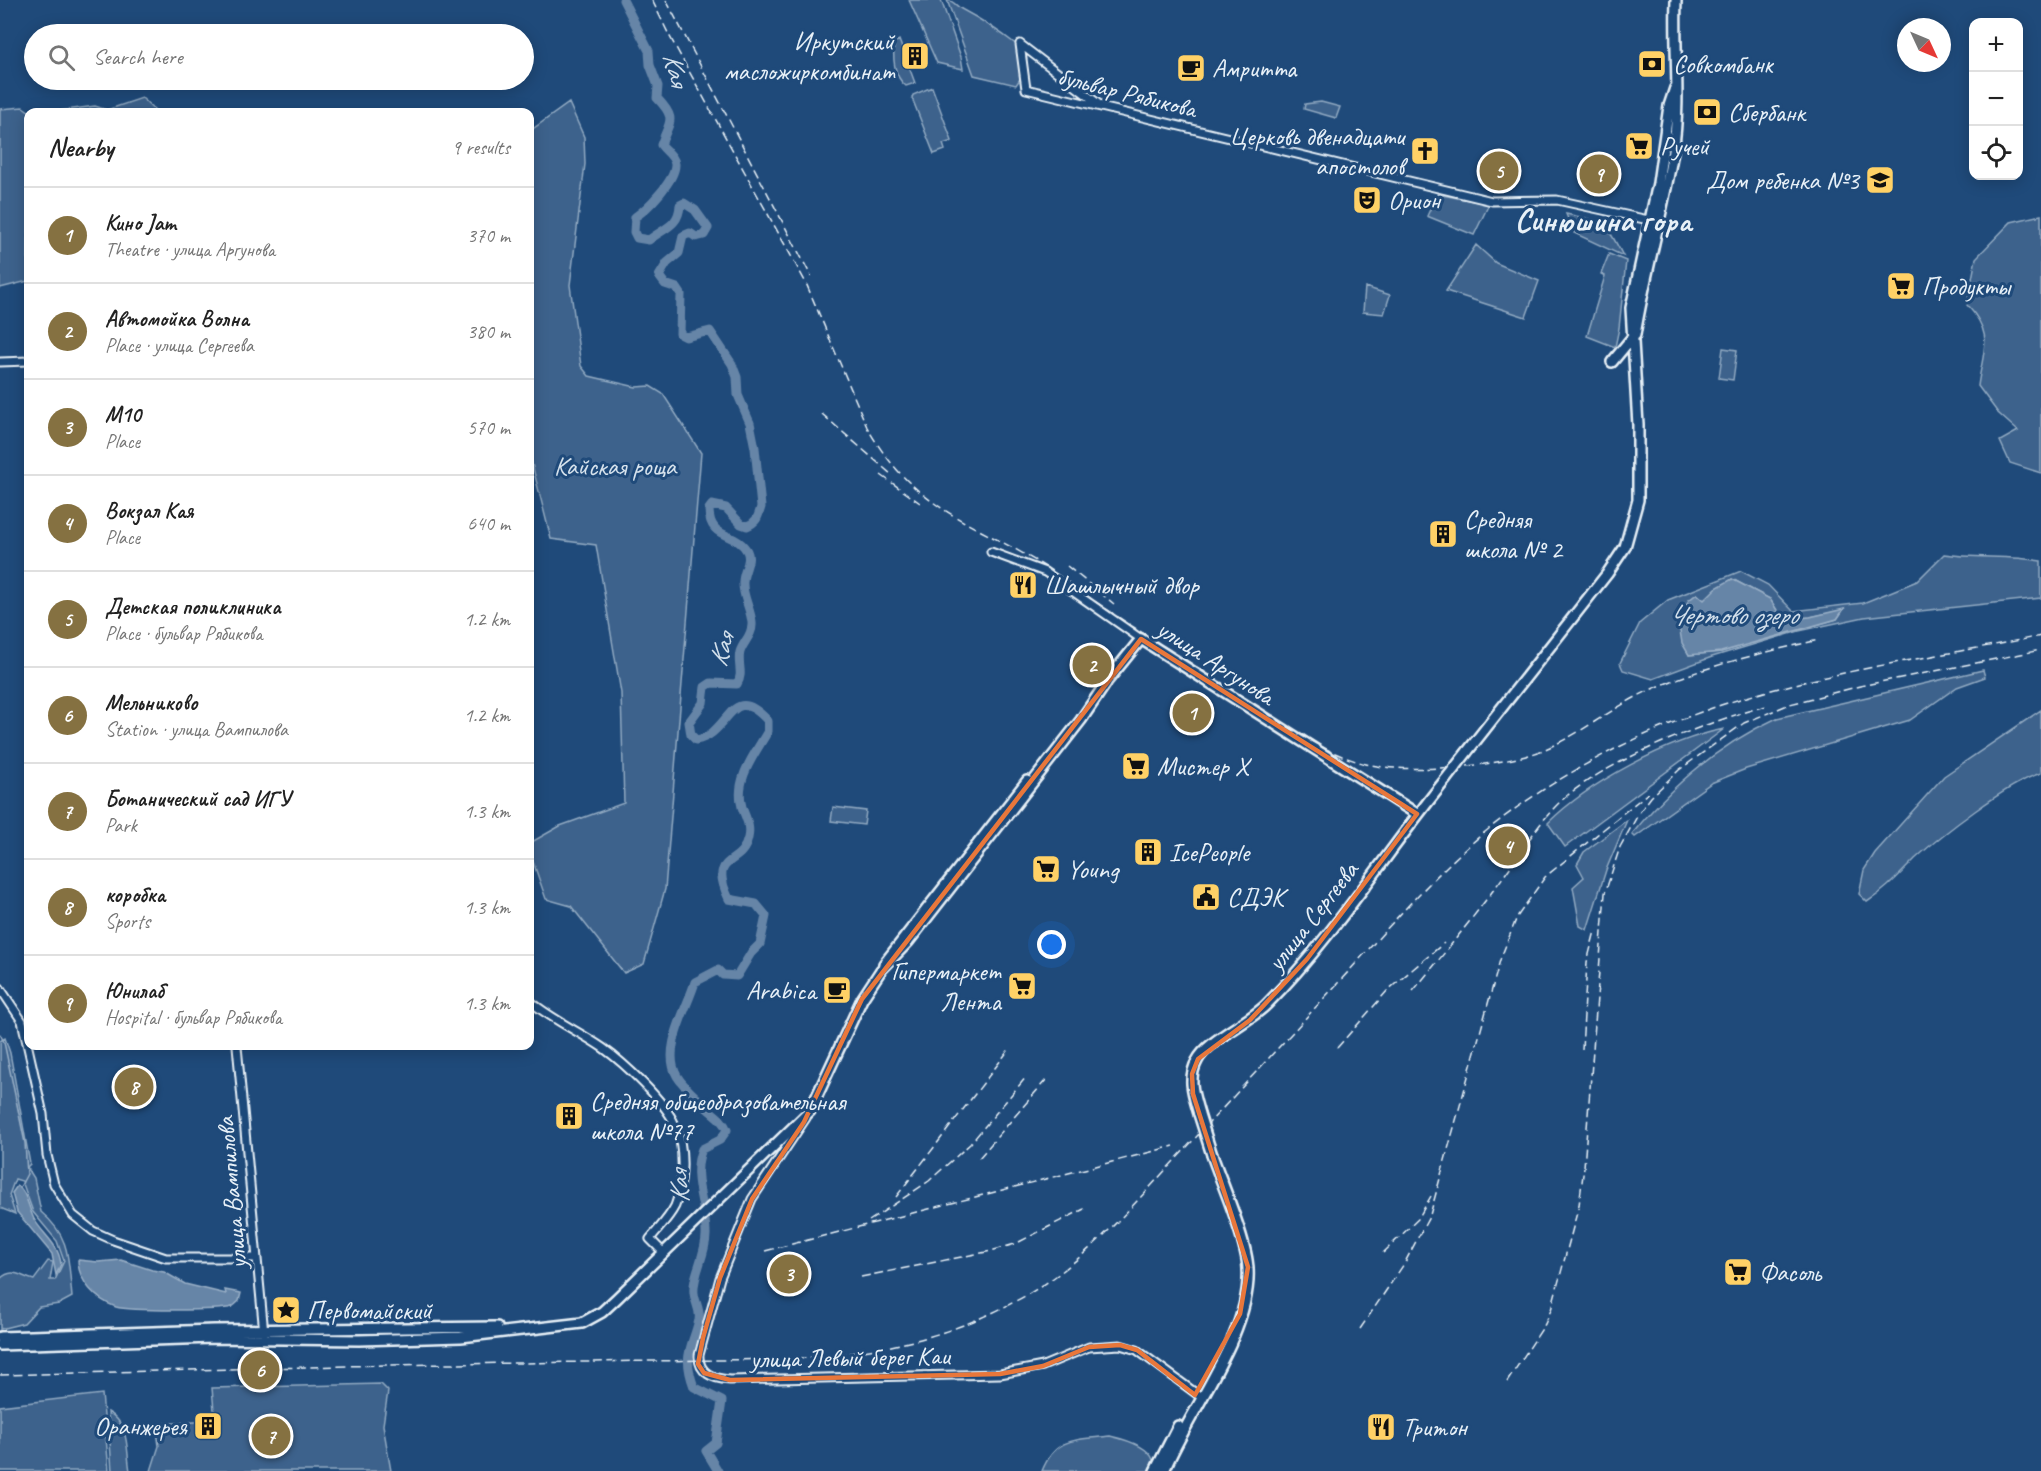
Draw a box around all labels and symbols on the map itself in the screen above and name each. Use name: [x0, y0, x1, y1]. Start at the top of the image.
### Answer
north arrow: [1897, 18, 1951, 72]
place label: Иркутский масложиркомбинат: [724, 25, 896, 88]
building icon: Иркутский масложиркомбинат: [899, 40, 931, 72]
bank icon: Совкомбанк: [1636, 48, 1668, 80]
place label: Совкомбанк: [1673, 48, 1774, 81]
water label: Кая: [655, 49, 698, 94]
cafe icon: Амритта: [1175, 52, 1207, 84]
place label: Амритта: [1212, 52, 1298, 85]
street label: бульвар Рябикова: [1054, 59, 1202, 126]
bank icon: Сбербанк: [1691, 96, 1723, 128]
place label: Сбербанк: [1728, 96, 1808, 129]
place label: Церковь двенадцати апостолов: [1229, 120, 1409, 183]
supermarket icon: Ручей: [1623, 130, 1655, 162]
place label: Ручей: [1660, 130, 1711, 163]
church icon: Церковь двенадцати апостолов: [1409, 135, 1441, 167]
pin: 5: [1480, 148, 1518, 194]
pin: 9: [1580, 152, 1618, 196]
place label: Дом ребенка №3: [1706, 164, 1861, 197]
school or university icon: Дом ребенка №3: [1864, 164, 1896, 196]
theatre icon: Орион: [1351, 184, 1383, 216]
place label: Орион: [1388, 184, 1442, 217]
district label: Синюшина гора: [1515, 200, 1694, 241]
supermarket icon: Продукты: [1885, 270, 1917, 302]
place label: Продукты: [1922, 270, 2013, 303]
park label: Кайская роща: [554, 450, 678, 483]
place label: Средняя школа № 2: [1464, 503, 1564, 566]
building icon: Средняя школа № 2: [1427, 518, 1459, 550]
restaurant icon: Шашлычный двор: [1007, 569, 1039, 601]
place label: Шашлычный двор: [1044, 569, 1201, 602]
water label: Чертово озеро: [1669, 598, 1801, 633]
street label: улица Аргунова: [1149, 611, 1283, 714]
water label: Кая: [700, 625, 743, 670]
pin: 2: [1072, 642, 1112, 688]
pin: 1: [1172, 690, 1212, 736]
supermarket icon: Мистер Х: [1120, 750, 1152, 782]
place label: Мистер Х: [1157, 750, 1253, 783]
pin: 4: [1488, 824, 1528, 868]
building icon: IcePeople: [1132, 836, 1164, 868]
place label: IcePeople: [1169, 836, 1252, 869]
supermarket icon: Young: [1030, 853, 1062, 885]
place label: Young: [1067, 853, 1120, 886]
street label: улица Сергеева: [1258, 854, 1366, 979]
public building icon: СДЭК: [1190, 881, 1222, 913]
place label: СДЭК: [1227, 881, 1289, 914]
your location: [1037, 930, 1066, 959]
place label: Гипермаркет Лента: [891, 955, 1003, 1018]
supermarket icon: Гипермаркет Лента: [1006, 970, 1038, 1002]
place label: Arabica: [746, 974, 818, 1007]
cafe icon: Arabica: [821, 974, 853, 1006]
pin: 8: [114, 1064, 154, 1110]
place label: Средняя общеобразовательная школа №77: [590, 1085, 847, 1148]
building icon: Средняя общеобразовательная школа №77: [553, 1100, 585, 1132]
street label: улица Вампилова: [208, 1114, 255, 1272]
water label: Кая: [661, 1165, 697, 1204]
pin: 3: [770, 1252, 808, 1296]
supermarket icon: Фасоль: [1722, 1256, 1754, 1288]
place label: Фасоль: [1759, 1256, 1823, 1289]
place icon: Первомайский: [270, 1294, 302, 1326]
place label: Первомайский: [307, 1294, 434, 1327]
street label: улица Левый берег Каи: [748, 1339, 952, 1376]
pin: 6: [240, 1348, 280, 1392]
place label: Оранжерея: [94, 1410, 189, 1443]
building icon: Оранжерея: [192, 1410, 224, 1442]
restaurant icon: Тритон: [1365, 1411, 1397, 1443]
place label: Тритон: [1402, 1411, 1469, 1444]
pin: 7: [252, 1414, 290, 1458]

